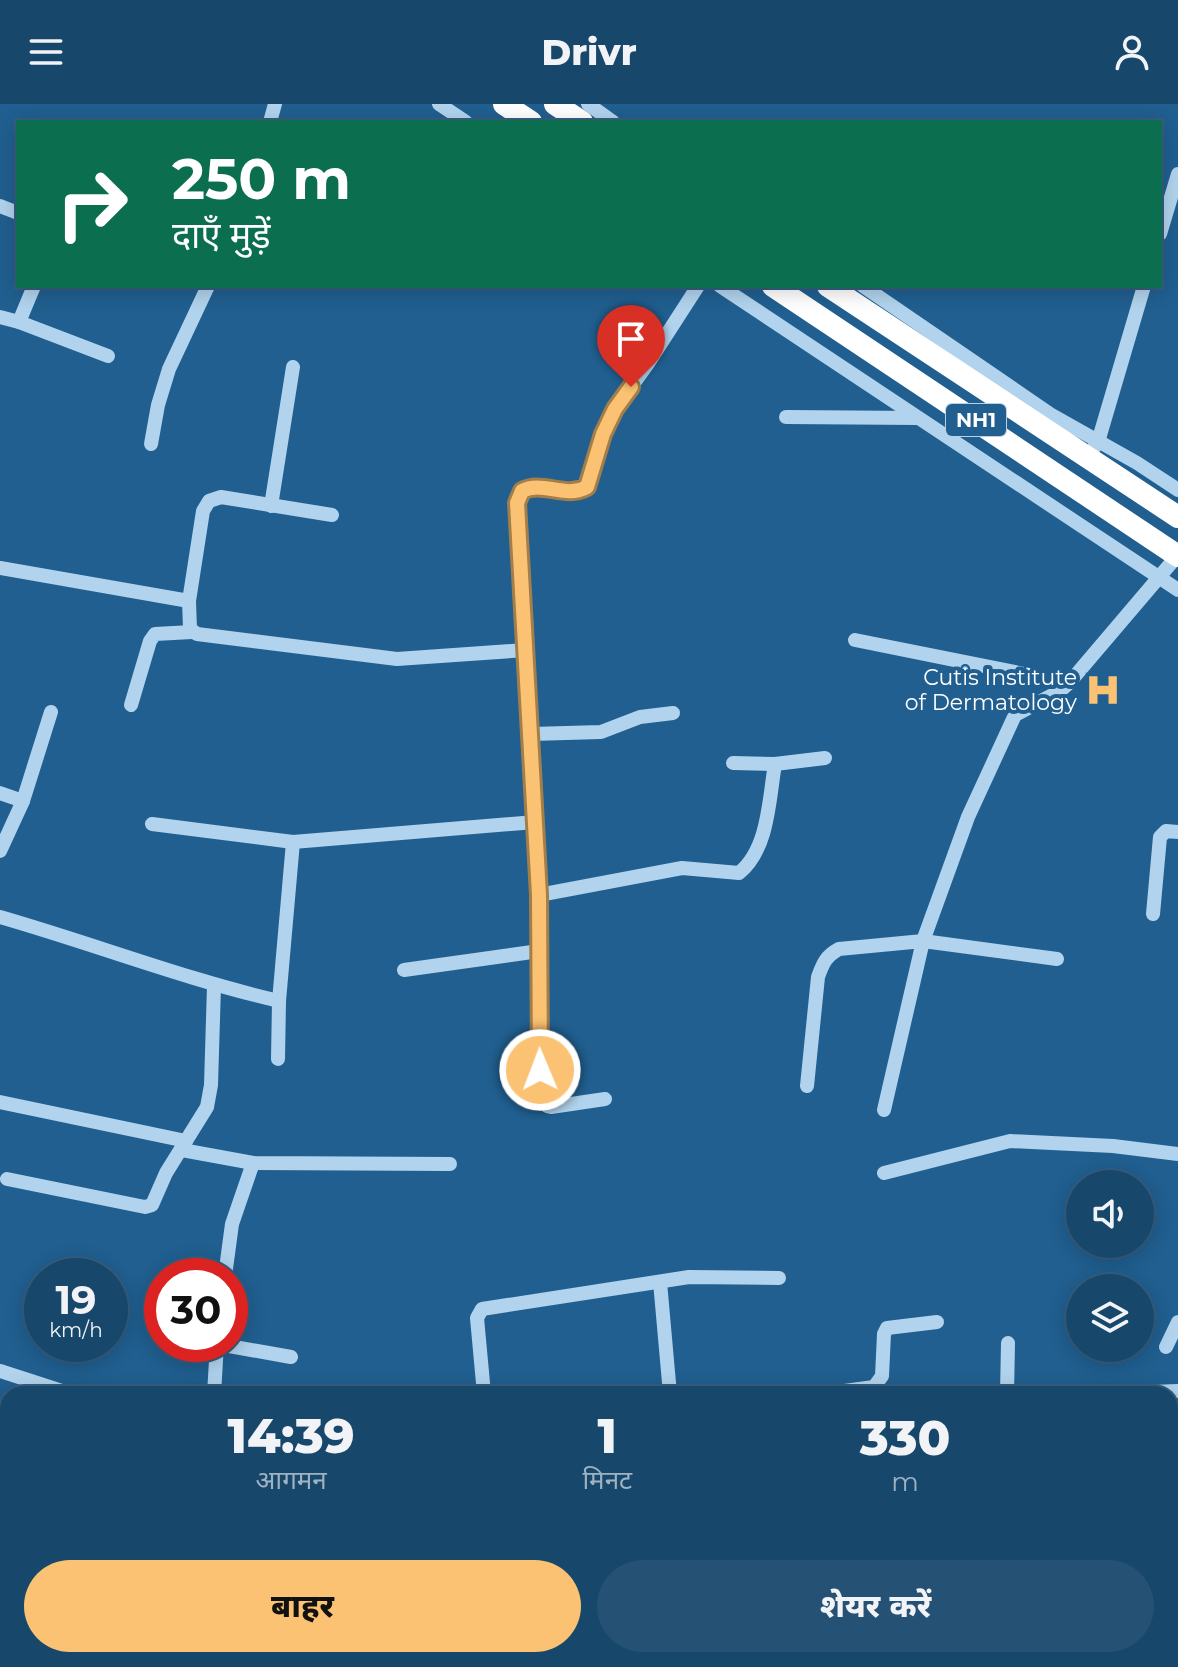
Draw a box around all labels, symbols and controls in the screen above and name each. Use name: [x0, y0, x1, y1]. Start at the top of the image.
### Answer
icon: menu: [24, 30, 68, 74]
text: Drivr: [541, 30, 637, 74]
icon: person: [1110, 30, 1154, 74]
text: 250 m: [172, 145, 351, 213]
icon: right: [40, 152, 144, 256]
text: दाएँ मुड़ें: [172, 213, 271, 257]
pin: [597, 305, 665, 387]
icon: arrive: [609, 317, 653, 361]
road number: NH1: [946, 404, 1006, 436]
place label: Cutis Institute of Dermatology: [905, 664, 1077, 716]
hospital icon: Cutis Institute of Dermatology: [1084, 671, 1122, 709]
position arrow: [498, 1028, 582, 1112]
map controls: [1066, 1170, 1154, 1362]
button: sound: [1066, 1170, 1154, 1258]
speed limit sign: 30: [144, 1258, 248, 1362]
button: layers: [1066, 1274, 1154, 1362]
text: 19: [55, 1275, 97, 1324]
text: km/h: [49, 1318, 103, 1342]
text: 14:39: [228, 1407, 355, 1465]
text: 1: [598, 1407, 617, 1465]
text: 330: [860, 1409, 950, 1467]
text: आगमन: [256, 1464, 327, 1496]
text: मिनट: [582, 1464, 632, 1496]
text: m: [891, 1466, 919, 1498]
button: बाहर: [24, 1560, 581, 1652]
button: शेयर करें: [597, 1560, 1154, 1652]

